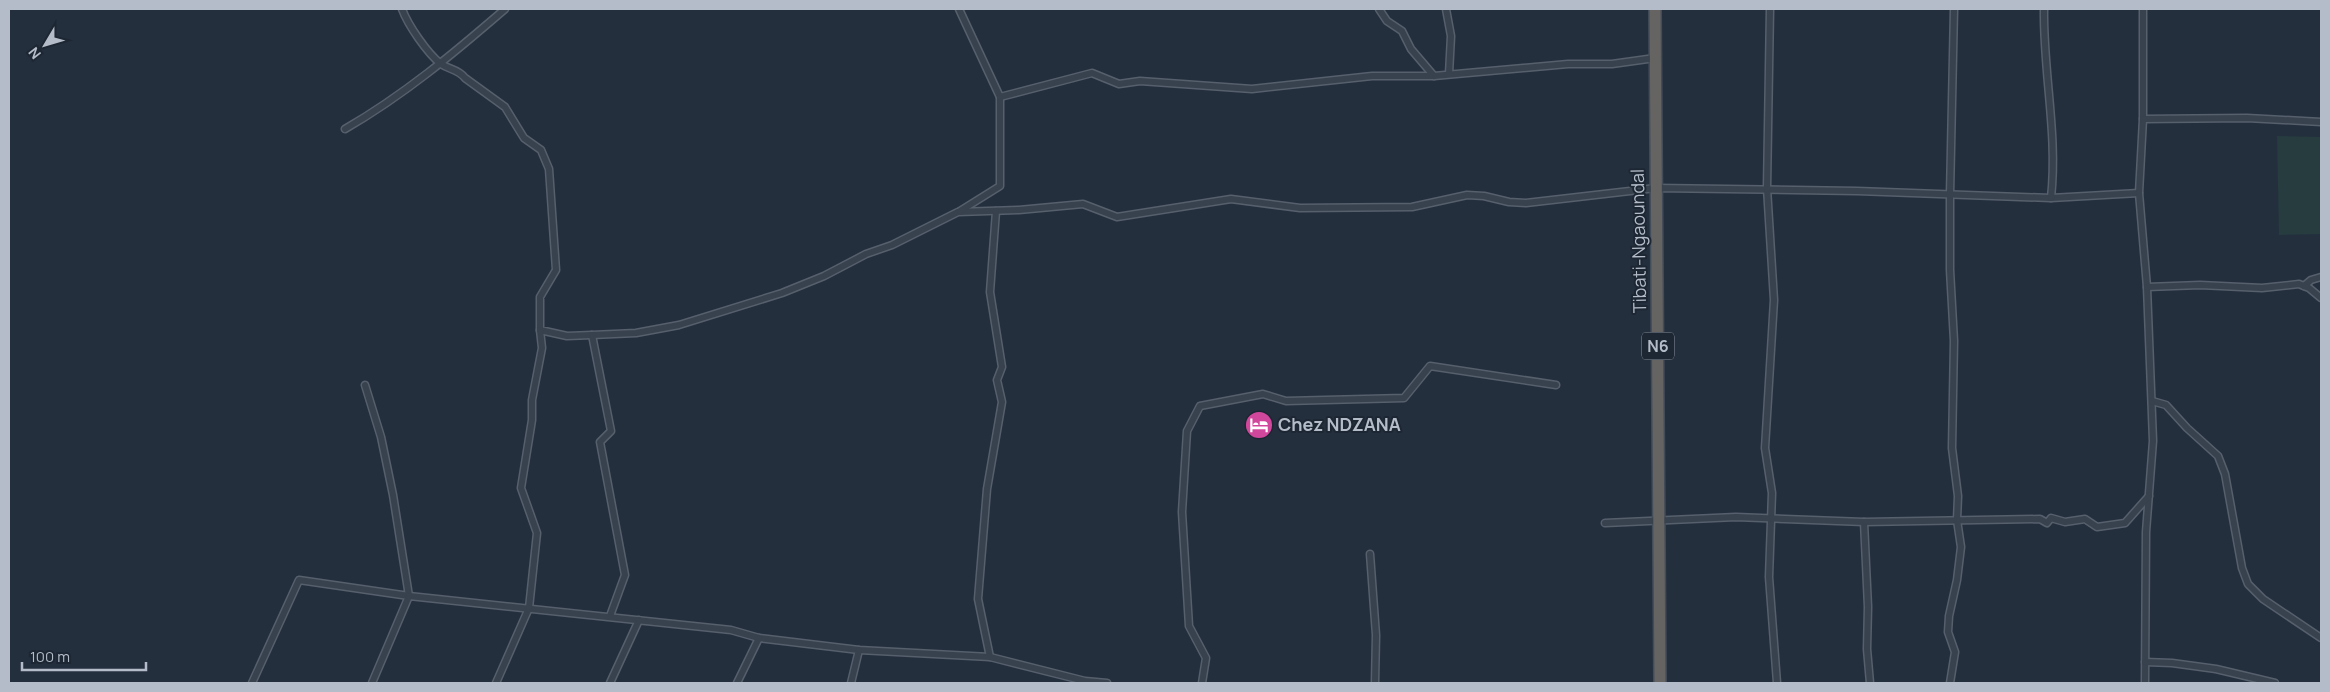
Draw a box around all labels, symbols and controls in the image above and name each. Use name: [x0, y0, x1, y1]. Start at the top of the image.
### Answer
north arrow: [20, 20, 70, 70]
text: N: [24, 43, 45, 63]
street label: Tibati-Ngaoundal: [1625, 169, 1651, 313]
road number: N6: [1642, 332, 1674, 360]
hotel icon: Chez NDZANA: [1244, 410, 1274, 440]
place label: Chez NDZANA: [1278, 412, 1401, 436]
scale bar: [22, 640, 146, 672]
text: 100 m: [30, 646, 70, 667]

